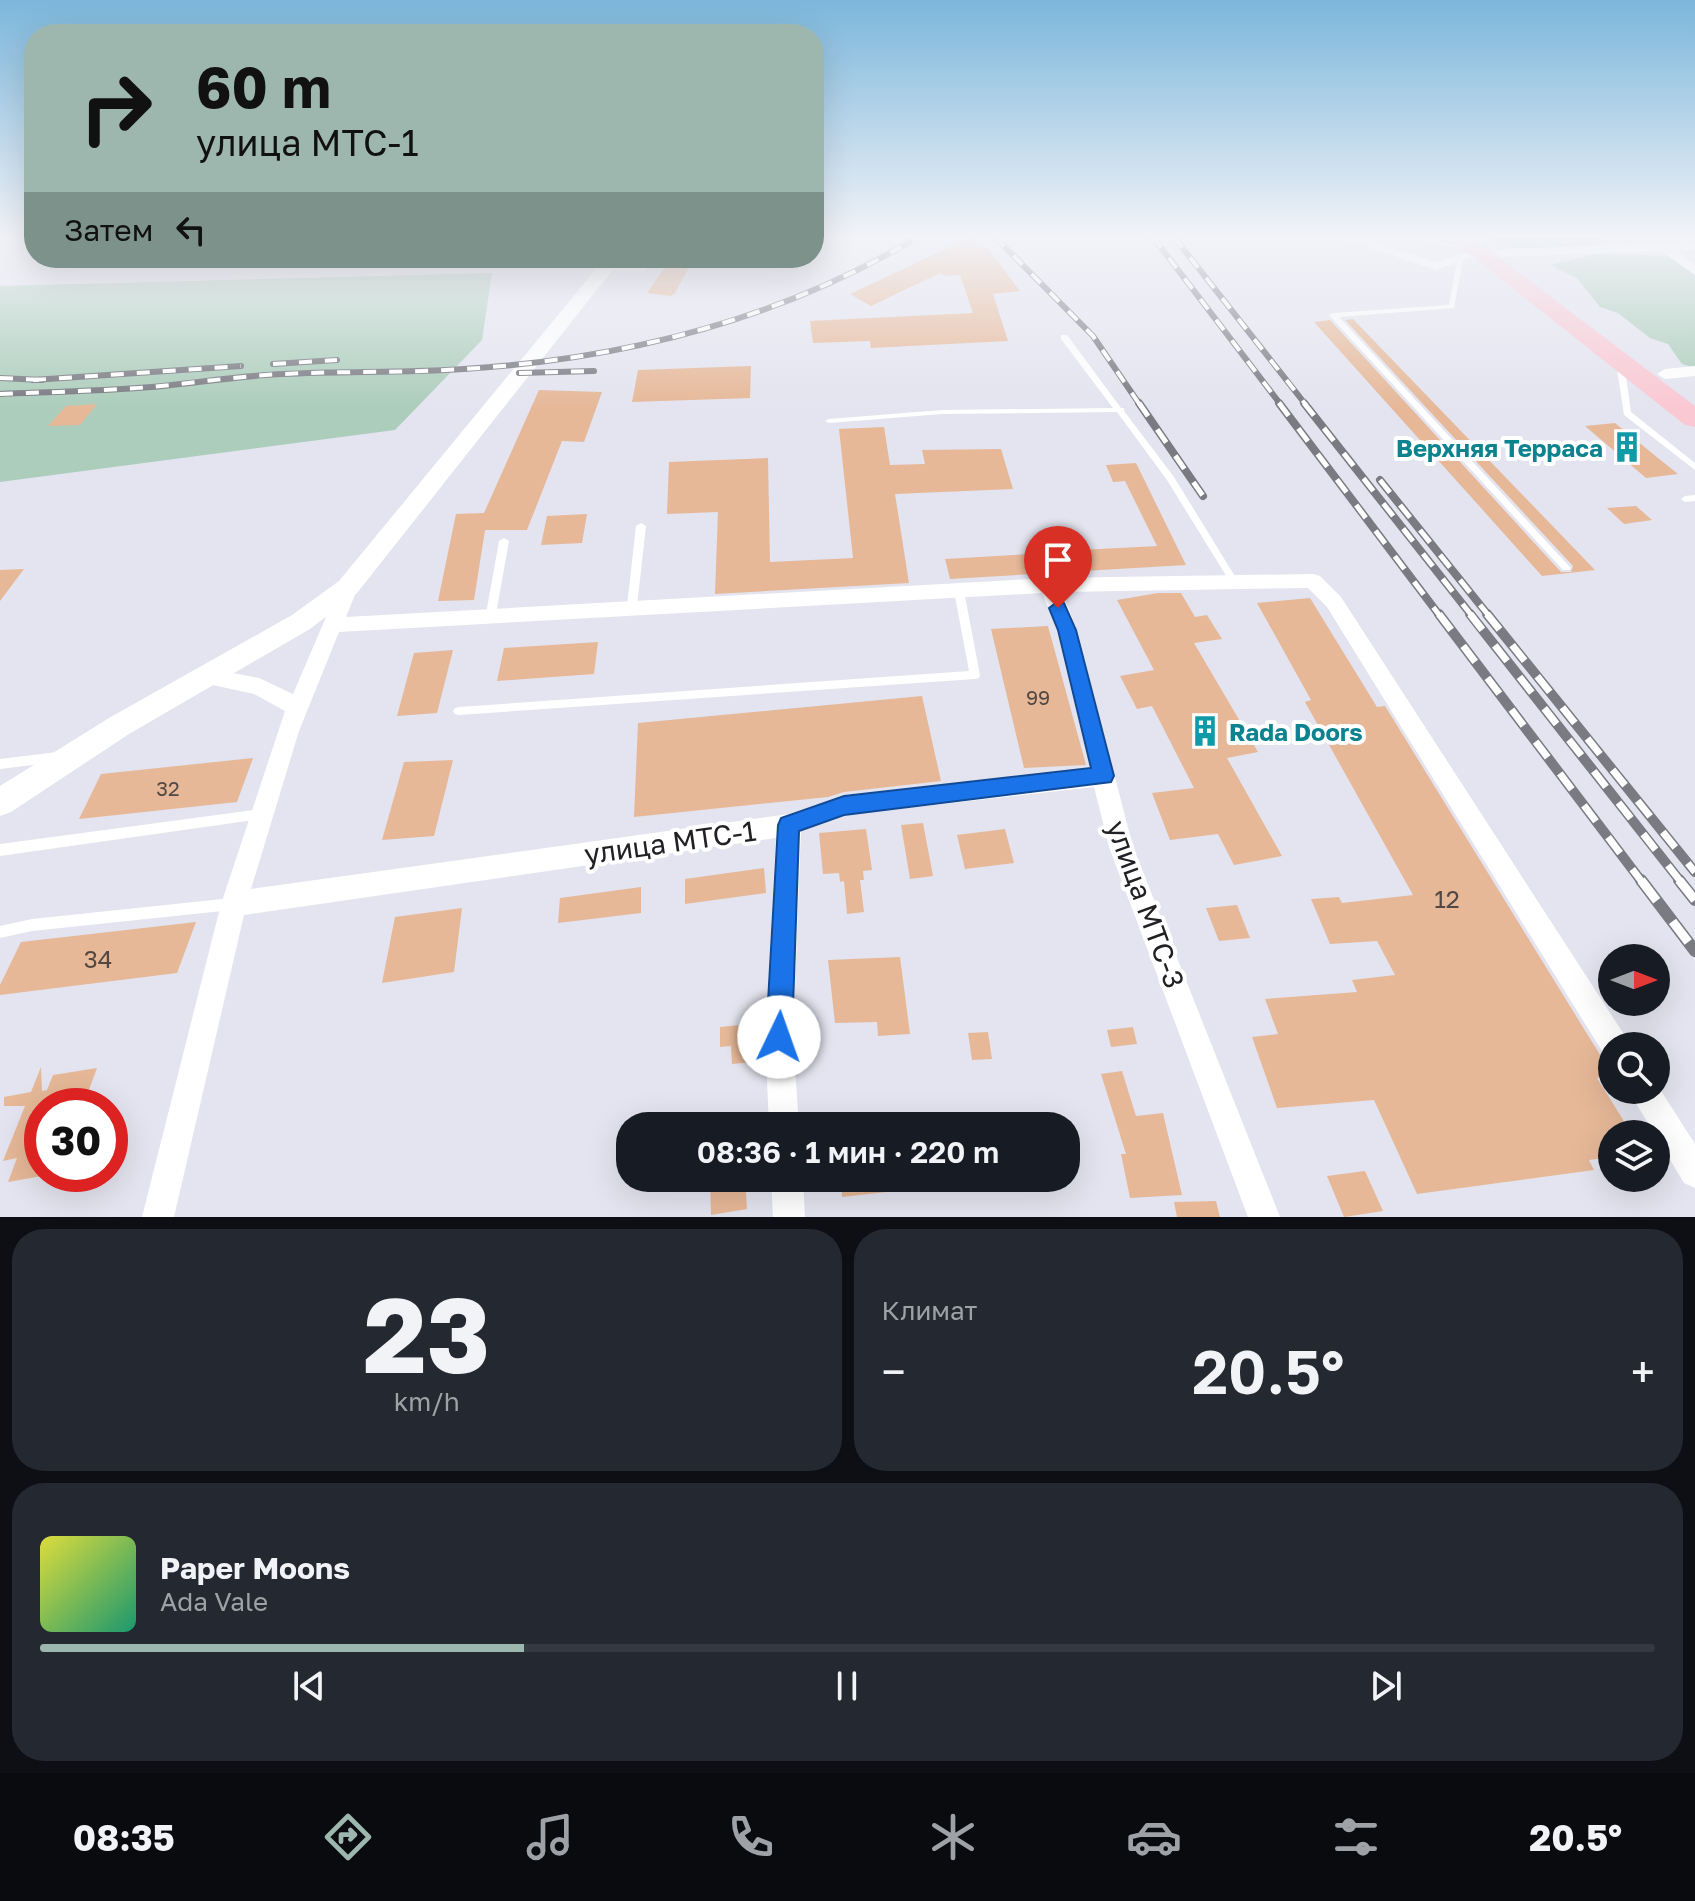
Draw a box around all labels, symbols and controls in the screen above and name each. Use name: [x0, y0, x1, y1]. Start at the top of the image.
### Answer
text: 60 m: [196, 53, 331, 120]
icon: right: [64, 56, 168, 160]
text: улица МТС-1: [196, 121, 419, 164]
icon: left: [169, 208, 213, 252]
text: Затем: [64, 212, 153, 248]
building icon: Верхняя Терраса: [1610, 430, 1644, 464]
place label: Верхняя Терраса: [1396, 433, 1603, 462]
pin: [1024, 526, 1092, 608]
icon: arrive: [1036, 538, 1080, 582]
house number: 99: [1026, 685, 1050, 709]
building icon: Rada Doors: [1188, 714, 1222, 748]
place label: Rada Doors: [1229, 717, 1363, 746]
house number: 32: [156, 776, 180, 800]
street label: улица МТС-1: [582, 814, 758, 870]
street label: улица МТС-3: [1100, 816, 1192, 992]
house number: 12: [1434, 884, 1460, 913]
house number: 34: [84, 944, 112, 973]
north arrow: [1598, 944, 1670, 1016]
map controls: [1598, 944, 1670, 1192]
position arrow: [737, 995, 821, 1079]
button: search: [1598, 1032, 1670, 1104]
speed limit sign: 30: [24, 1088, 128, 1192]
button: layers: [1598, 1120, 1670, 1192]
text: 08:36 · 1 мин · 220 m: [697, 1134, 999, 1170]
text: 23: [363, 1271, 490, 1396]
text: Климат: [882, 1295, 977, 1326]
text: 20.5°: [1192, 1335, 1344, 1407]
text: −: [882, 1345, 906, 1398]
text: +: [1631, 1345, 1655, 1398]
text: km/h: [394, 1386, 460, 1417]
text: Paper Moons: [160, 1550, 350, 1586]
text: Ada Vale: [160, 1586, 268, 1617]
icon: previous: [287, 1664, 331, 1708]
icon: pause: [825, 1664, 869, 1708]
icon: next: [1364, 1664, 1408, 1708]
icon: directions: [320, 1809, 376, 1865]
icon: music: [522, 1809, 578, 1865]
icon: phone: [723, 1809, 779, 1865]
icon: climate: [925, 1809, 981, 1865]
icon: car: [1126, 1809, 1182, 1865]
icon: filters: [1328, 1809, 1384, 1865]
text: 08:35: [73, 1816, 175, 1859]
text: 20.5°: [1529, 1816, 1622, 1859]

